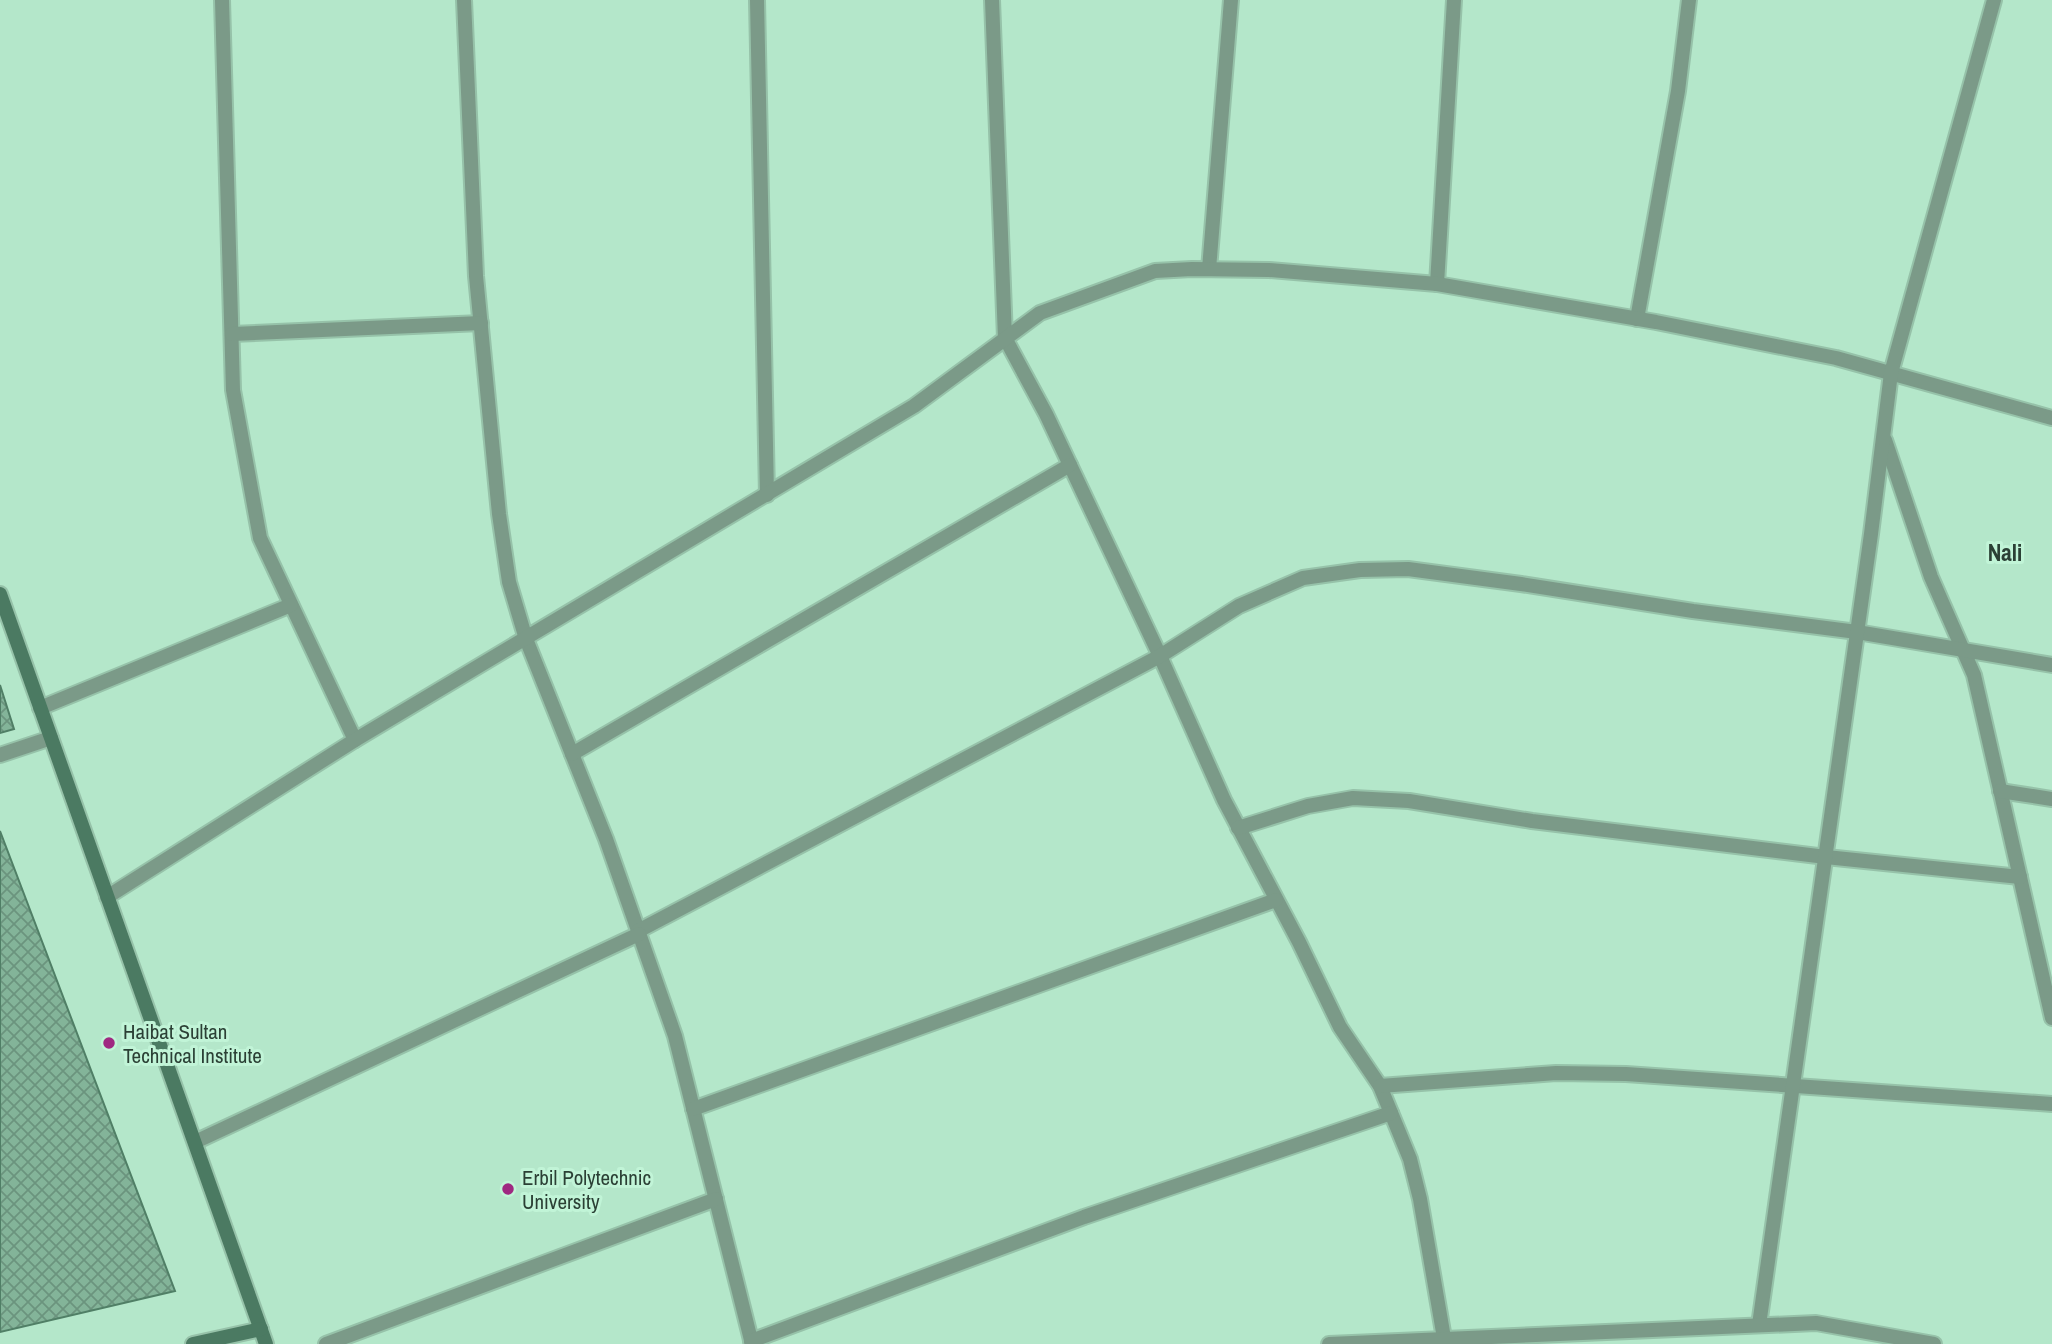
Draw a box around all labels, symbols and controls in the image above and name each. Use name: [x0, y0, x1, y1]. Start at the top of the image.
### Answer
district label: Nali: [1988, 537, 2022, 568]
place label: Haibat Sultan Technical Institute: [123, 1017, 262, 1070]
marker: Haibat Sultan Technical Institute: [101, 1035, 117, 1051]
place label: Erbil Polytechnic University: [522, 1163, 651, 1216]
marker: Erbil Polytechnic University: [500, 1181, 516, 1197]

